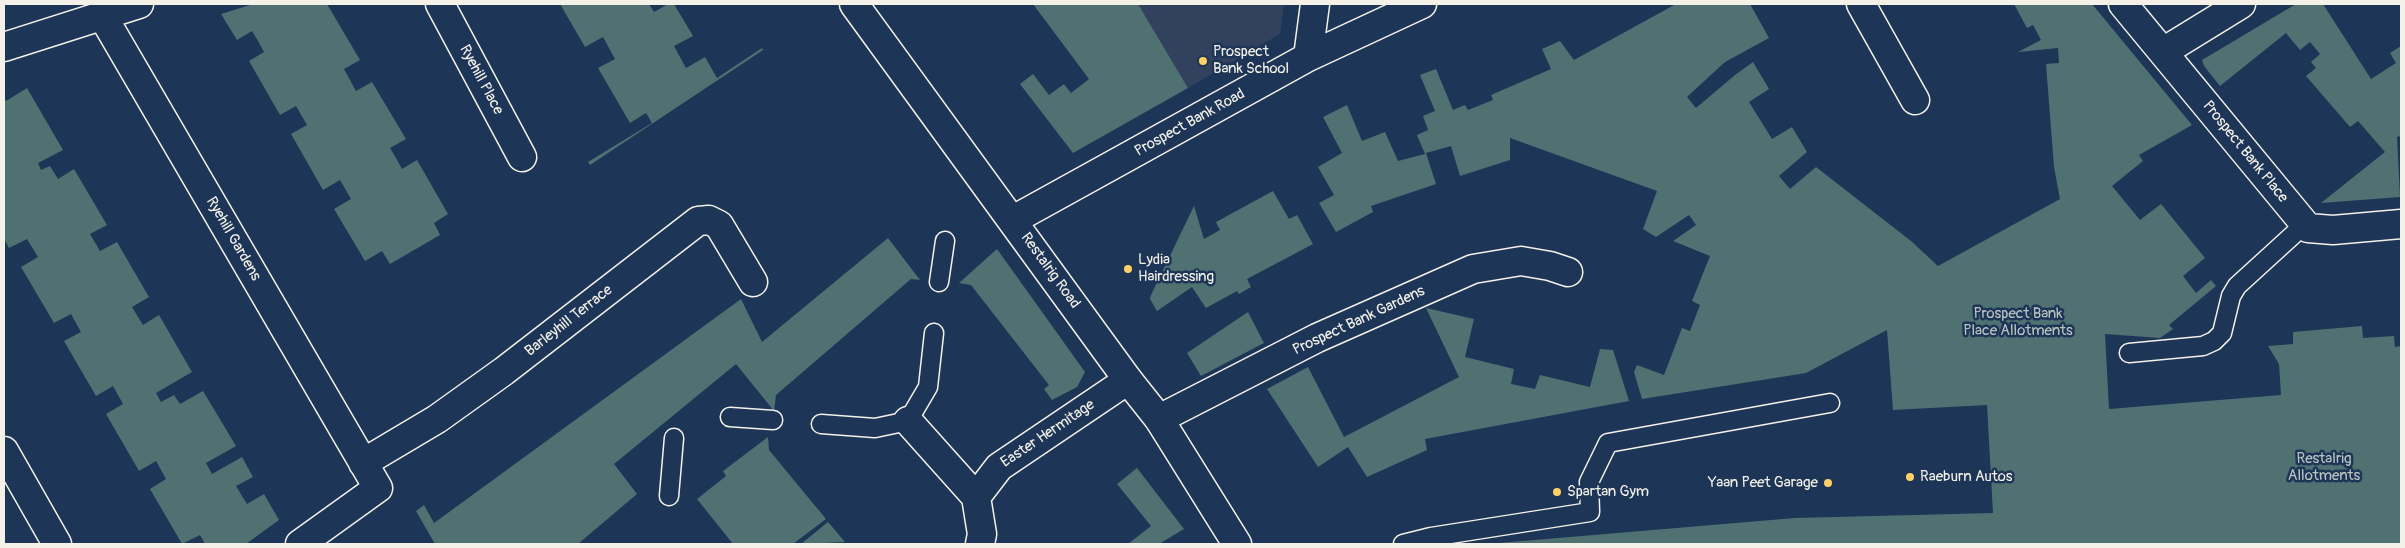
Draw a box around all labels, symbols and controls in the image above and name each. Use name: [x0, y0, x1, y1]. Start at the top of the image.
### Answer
street label: Ryehill Place: [455, 42, 507, 118]
place label: Prospect Bank School: [1213, 43, 1289, 78]
marker: Prospect Bank School: [1197, 55, 1209, 67]
street label: Prospect Bank Road: [1132, 85, 1248, 161]
street label: Prospect Bank Place: [2198, 97, 2292, 207]
street label: Ryehill Gardens: [202, 194, 264, 284]
street label: Restalrig Road: [1016, 230, 1084, 312]
place label: Lydia Hairdressing: [1138, 251, 1214, 286]
marker: Lydia Hairdressing: [1122, 263, 1134, 275]
street label: Barleyhill Terrace: [522, 281, 616, 361]
street label: Prospect Bank Gardens: [1290, 282, 1428, 360]
park label: Prospect Bank Place Allotments: [1963, 305, 2073, 340]
street label: Easter Hermitage: [998, 396, 1098, 472]
park label: Restalrig Allotments: [2288, 450, 2360, 485]
place label: Raeburn Autos: [1920, 468, 2013, 486]
marker: Raeburn Autos: [1904, 471, 1916, 483]
place label: Yaan Peet Garage: [1708, 474, 1818, 492]
marker: Yaan Peet Garage: [1822, 477, 1834, 489]
place label: Spartan Gym: [1567, 483, 1649, 501]
marker: Spartan Gym: [1551, 486, 1563, 498]

